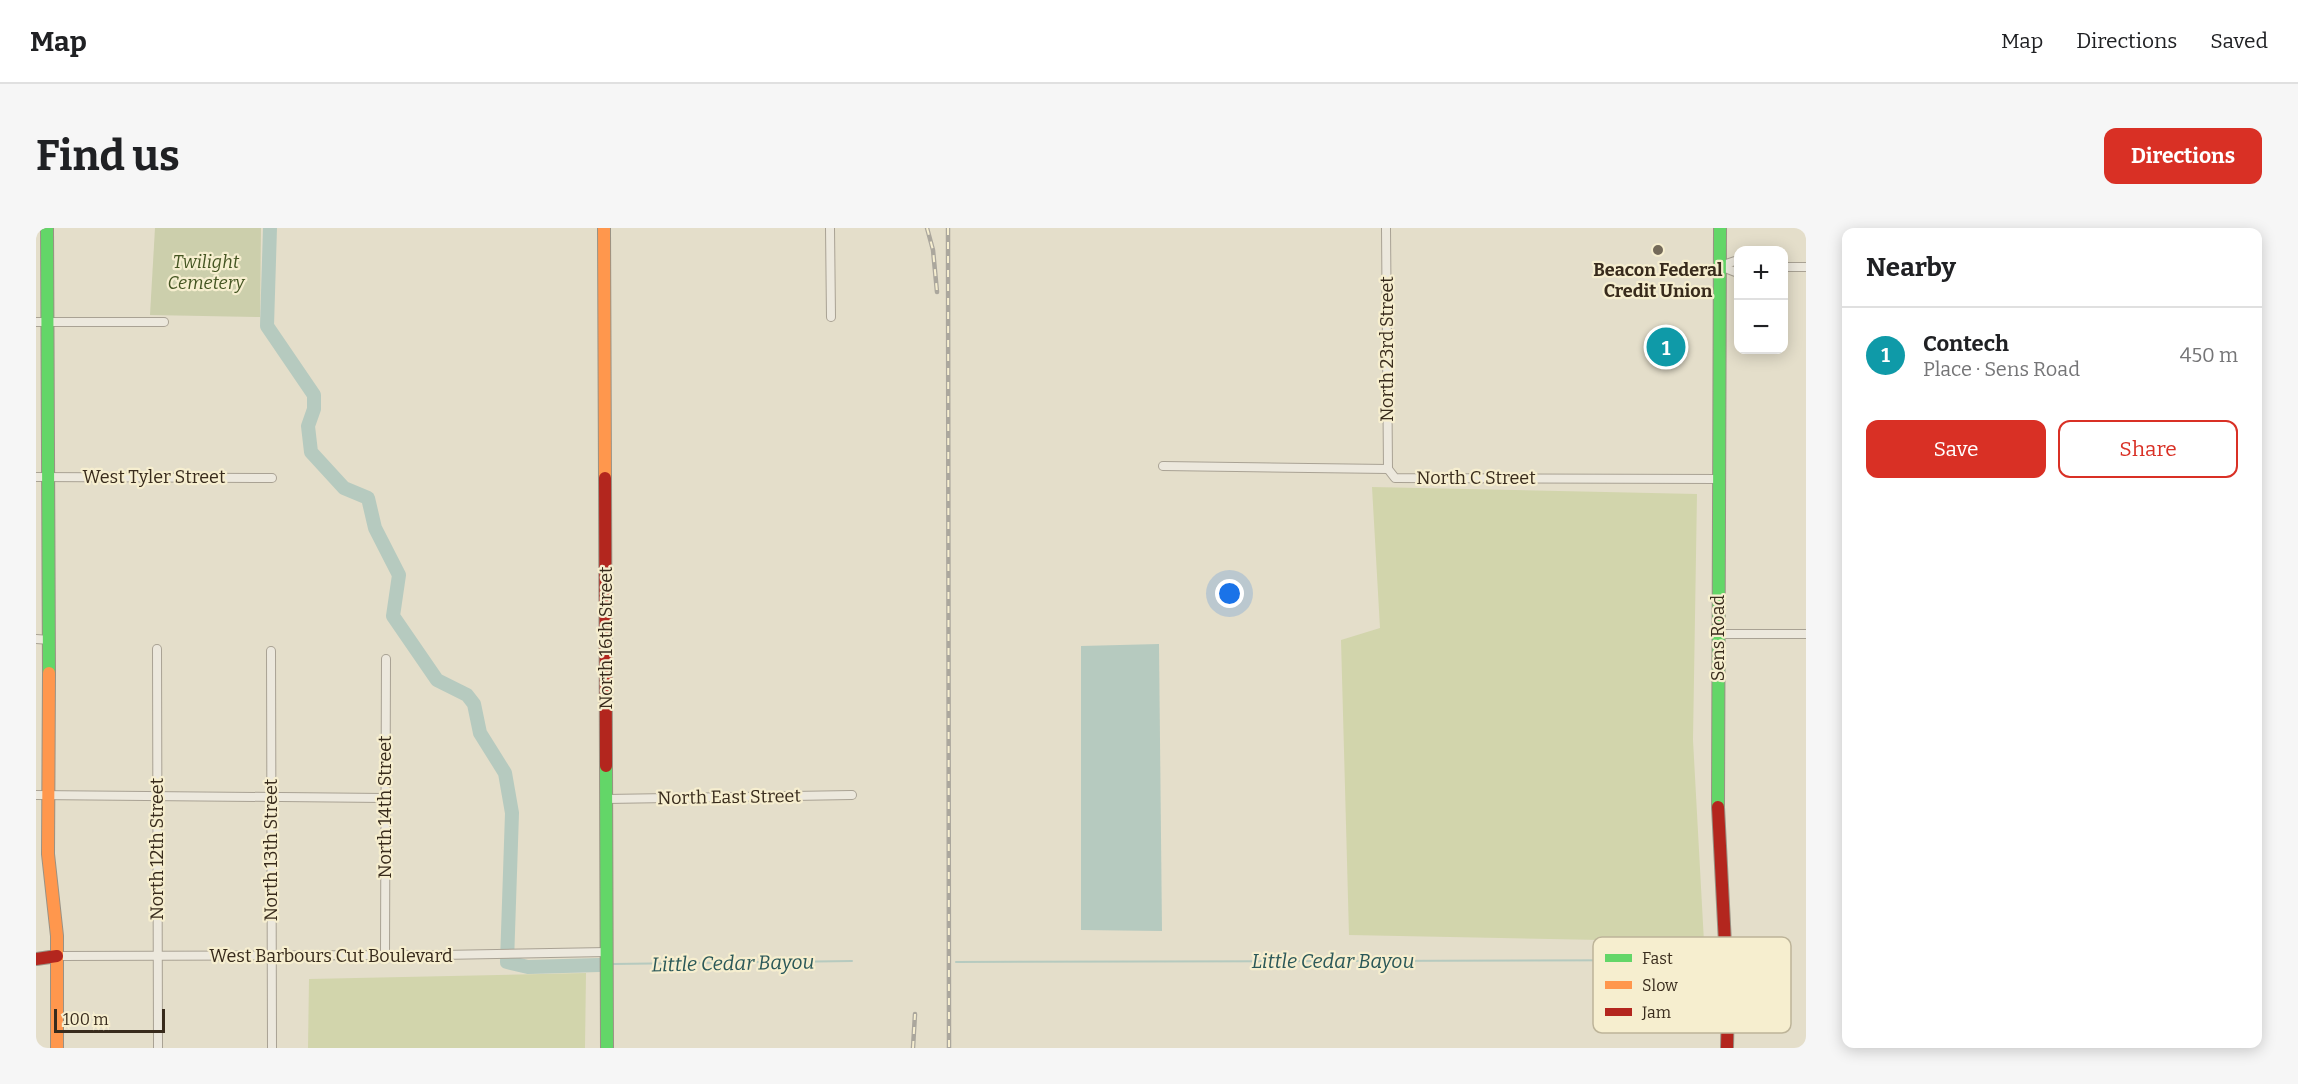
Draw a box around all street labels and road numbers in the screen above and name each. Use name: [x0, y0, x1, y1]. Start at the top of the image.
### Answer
street label: North 23rd Street: [1376, 276, 1398, 422]
street label: West Tyler Street: [83, 466, 226, 488]
street label: North C Street: [1416, 467, 1536, 489]
street label: North 16th Street: [595, 566, 617, 710]
street label: Sens Road: [1707, 595, 1729, 681]
street label: North 14th Street: [374, 735, 396, 879]
street label: North 12th Street: [146, 777, 168, 920]
street label: North 13th Street: [260, 778, 282, 921]
street label: North East Street: [657, 785, 801, 809]
street label: West Barbours Cut Boulevard: [209, 945, 453, 967]

